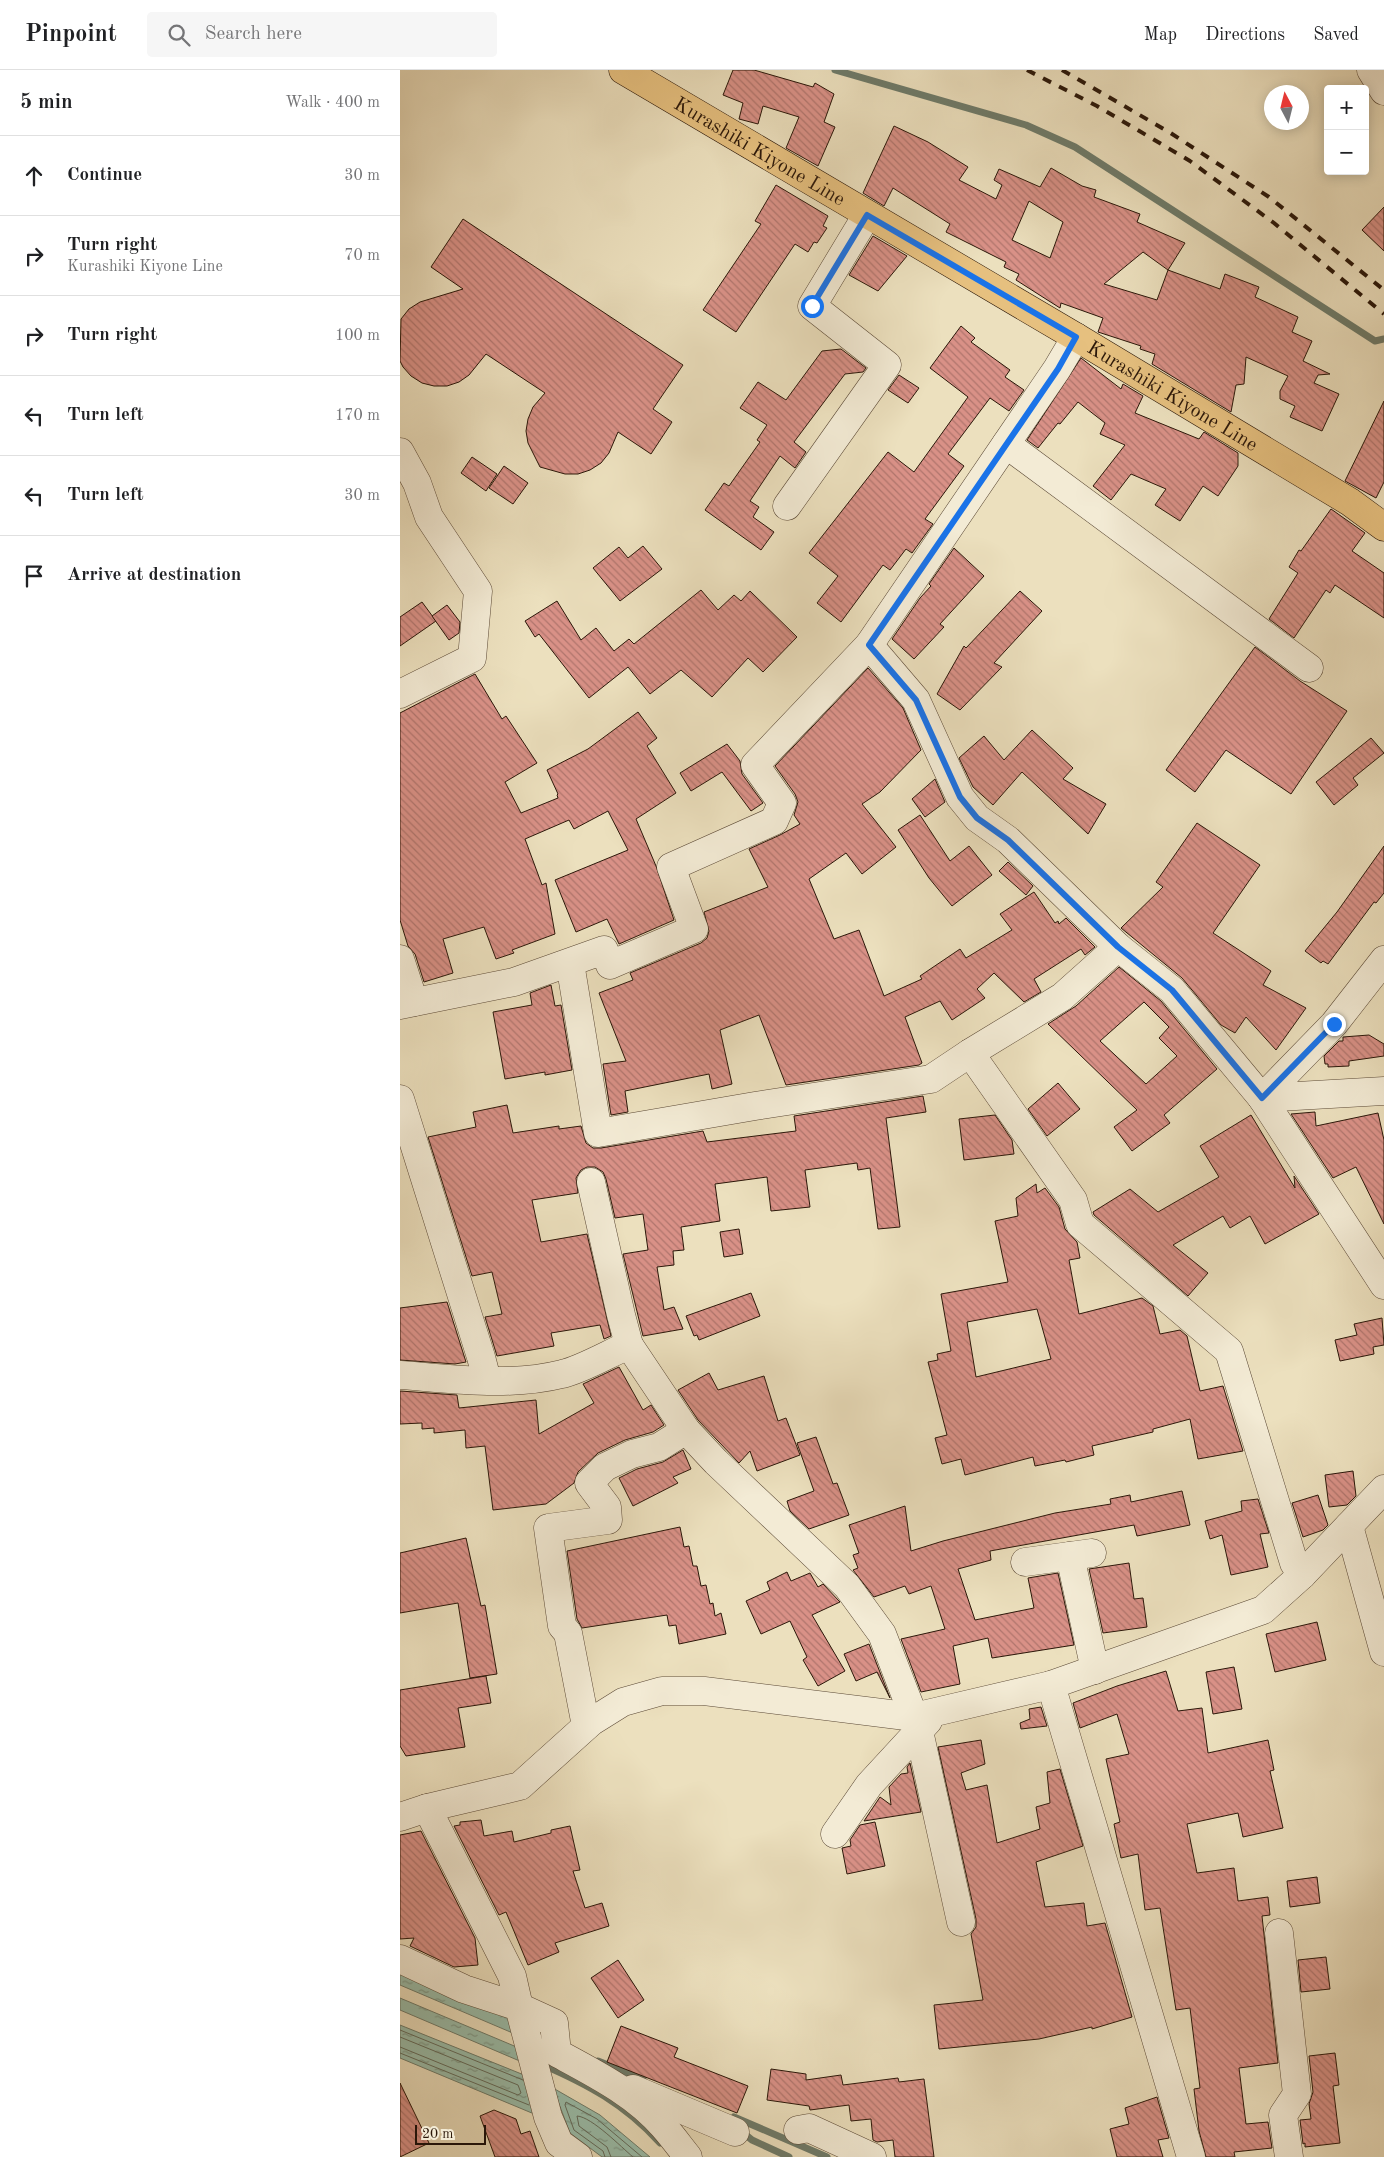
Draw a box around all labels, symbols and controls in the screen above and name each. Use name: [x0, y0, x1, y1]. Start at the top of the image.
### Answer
search box: [147, 12, 497, 57]
icon: search: [165, 21, 193, 49]
text: Pinpoint: [25, 23, 117, 47]
text: Search here: [205, 25, 302, 44]
text: Map: [1144, 26, 1177, 44]
text: Directions: [1205, 26, 1285, 44]
text: Saved: [1313, 26, 1359, 44]
north arrow: [1264, 85, 1309, 130]
map controls: [1324, 85, 1369, 175]
button: +: [1324, 85, 1369, 130]
text: 5 min: [20, 92, 73, 113]
street label: Kurashiki Kiyone Line: [670, 94, 848, 211]
text: Walk · 400 m: [285, 95, 380, 111]
button: −: [1324, 130, 1369, 175]
icon: ahead: [20, 162, 48, 190]
text: Continue: [67, 166, 142, 185]
text: 30 m: [344, 168, 380, 184]
text: Turn right: [67, 236, 157, 255]
icon: right: [20, 242, 48, 270]
text: 70 m: [344, 248, 380, 264]
text: Kurashiki Kiyone Line: [67, 259, 223, 275]
route start: [801, 295, 824, 318]
icon: right: [20, 322, 48, 350]
text: Turn right: [67, 326, 157, 345]
text: 100 m: [335, 328, 380, 344]
street label: Kurashiki Kiyone Line: [1083, 338, 1261, 456]
icon: left: [20, 402, 48, 430]
text: Turn left: [67, 406, 144, 425]
text: 170 m: [335, 408, 380, 424]
icon: left: [20, 482, 48, 510]
text: Turn left: [67, 486, 144, 505]
text: 30 m: [344, 488, 380, 504]
icon: arrive: [20, 562, 48, 590]
text: Arrive at destination: [67, 566, 241, 585]
route end: [1323, 1013, 1346, 1036]
scale bar: [415, 2122, 486, 2145]
text: 20 m: [422, 2127, 453, 2141]

